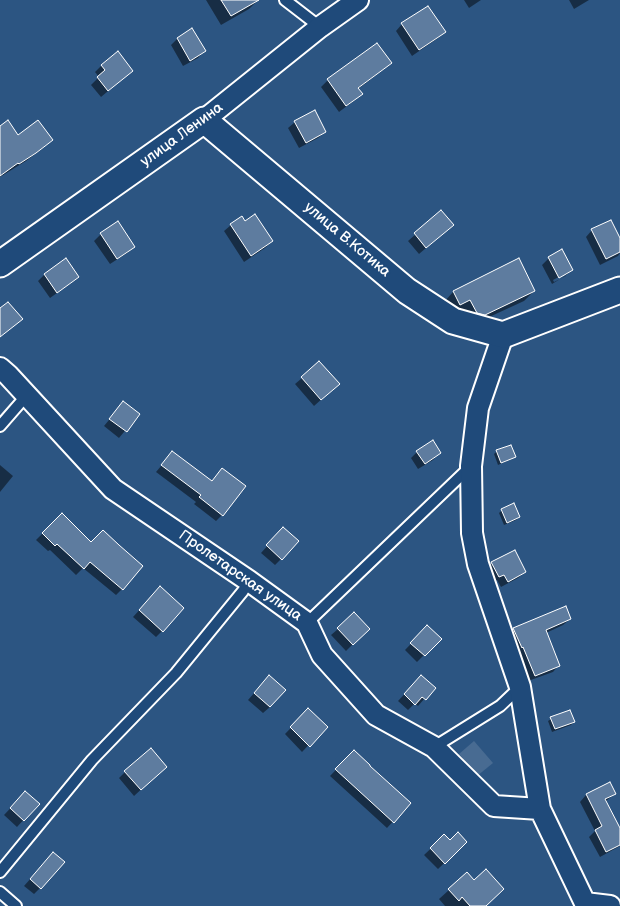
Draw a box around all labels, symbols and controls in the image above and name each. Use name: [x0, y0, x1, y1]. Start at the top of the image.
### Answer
street label: улица Ленина: [137, 99, 227, 171]
street label: улица В.Котика: [300, 199, 394, 281]
street label: Пролетарская улица: [175, 527, 305, 625]

